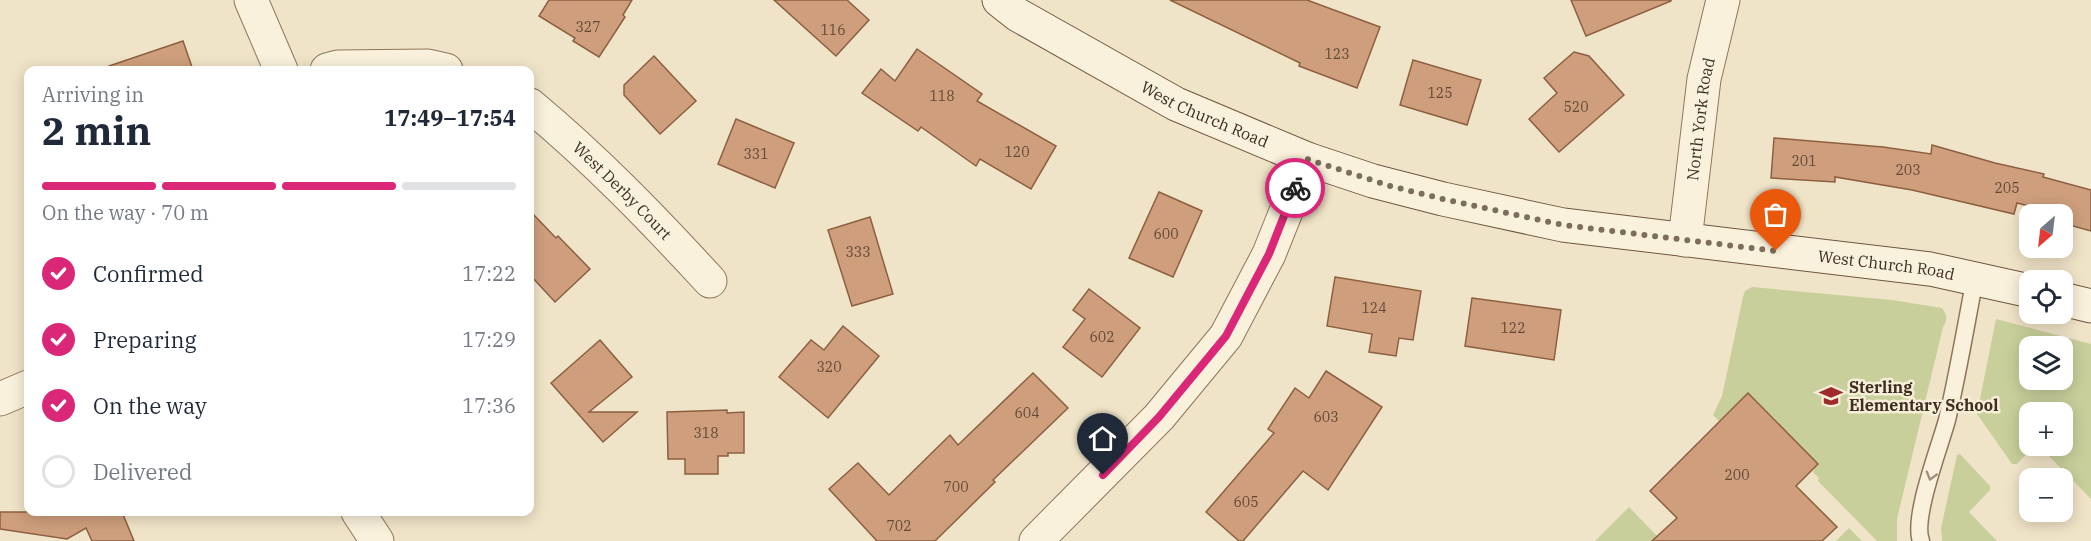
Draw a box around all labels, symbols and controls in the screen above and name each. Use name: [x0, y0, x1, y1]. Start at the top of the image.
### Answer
house number: 327: [575, 18, 601, 36]
house number: 116: [820, 21, 846, 39]
house number: 123: [1324, 45, 1350, 63]
street label: North York Road: [1682, 55, 1719, 182]
street label: West Church Road: [1138, 76, 1272, 152]
text: Arriving in: [42, 81, 144, 108]
house number: 125: [1427, 84, 1453, 102]
house number: 118: [929, 87, 955, 105]
house number: 520: [1563, 98, 1589, 116]
text: 17:49–17:54: [384, 103, 516, 132]
text: 2 min: [42, 105, 151, 156]
street label: West Derby Court: [569, 137, 676, 244]
house number: 120: [1004, 143, 1030, 161]
house number: 331: [743, 145, 769, 163]
house number: 201: [1791, 152, 1817, 170]
courier: [1265, 158, 1325, 218]
house number: 203: [1895, 161, 1921, 179]
icon: bike: [1279, 172, 1312, 205]
house number: 205: [1994, 179, 2020, 197]
pin: [1750, 189, 1801, 251]
icon: bag: [1759, 198, 1792, 231]
text: On the way · 70 m: [42, 199, 209, 226]
north arrow: [2019, 204, 2073, 258]
map controls: [2019, 204, 2073, 522]
house number: 600: [1153, 225, 1179, 243]
house number: 333: [845, 243, 871, 261]
street label: West Church Road: [1817, 246, 1957, 284]
icon: check: [42, 257, 75, 290]
text: Confirmed: [93, 259, 204, 288]
text: 17:22: [462, 260, 516, 287]
button: locate: [2019, 270, 2073, 324]
house number: 124: [1361, 299, 1387, 317]
house number: 122: [1500, 319, 1526, 337]
icon: check: [42, 323, 75, 356]
text: Preparing: [93, 325, 197, 354]
text: 17:29: [462, 326, 516, 353]
house number: 602: [1089, 328, 1115, 346]
button: layers: [2019, 336, 2073, 390]
house number: 320: [816, 358, 842, 376]
place label: Sterling Elementary School: [1849, 377, 1998, 415]
school or university icon: Sterling Elementary School: [1818, 383, 1844, 409]
icon: check: [42, 389, 75, 422]
text: On the way: [93, 391, 207, 420]
text: 17:36: [462, 392, 516, 419]
button: +: [2019, 402, 2073, 456]
house number: 604: [1014, 404, 1040, 422]
house number: 603: [1313, 408, 1339, 426]
pin: [1077, 413, 1128, 475]
icon: home: [1086, 422, 1119, 455]
house number: 318: [693, 424, 719, 442]
text: Delivered: [93, 457, 192, 486]
house number: 200: [1724, 466, 1750, 484]
button: −: [2019, 468, 2073, 522]
one-way arrow: [1926, 470, 1938, 481]
house number: 700: [943, 478, 969, 496]
house number: 605: [1233, 493, 1259, 511]
house number: 702: [886, 517, 912, 535]

